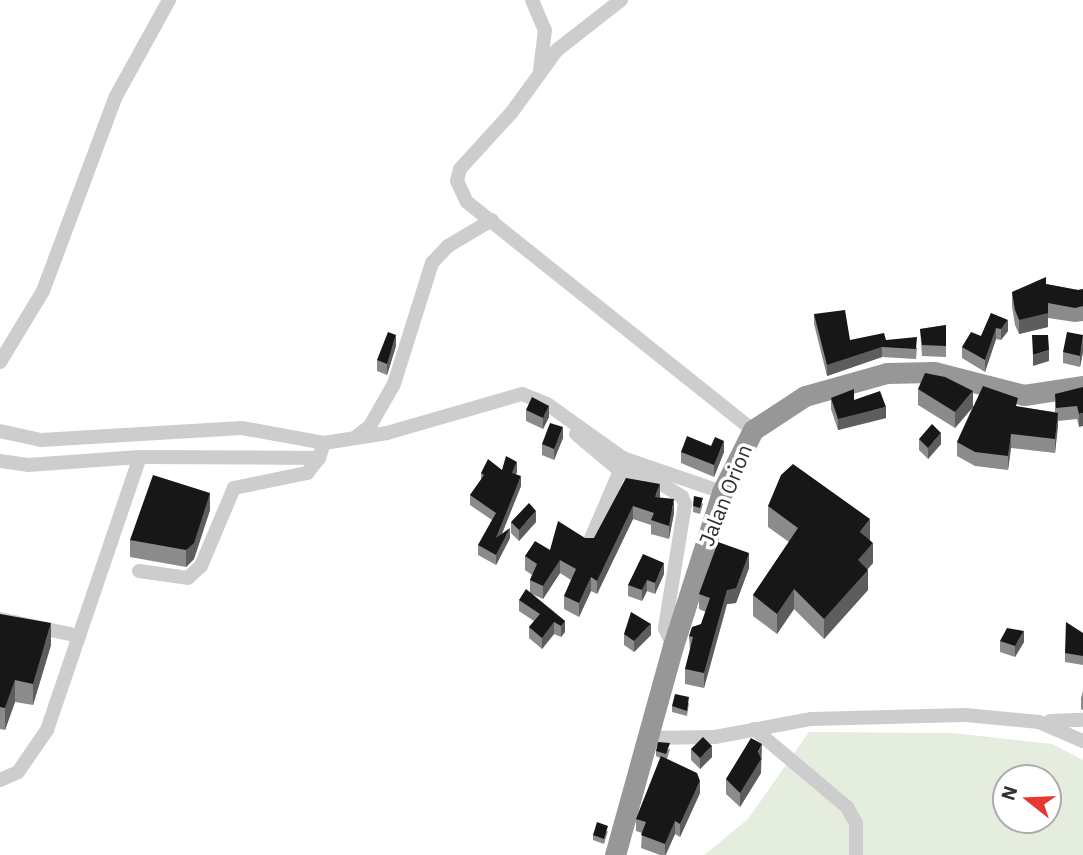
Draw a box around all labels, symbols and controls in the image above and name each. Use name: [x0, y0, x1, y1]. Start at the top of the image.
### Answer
street label: Jalan Orion: [693, 441, 757, 549]
north arrow: [992, 764, 1062, 834]
text: N: [995, 783, 1022, 803]

